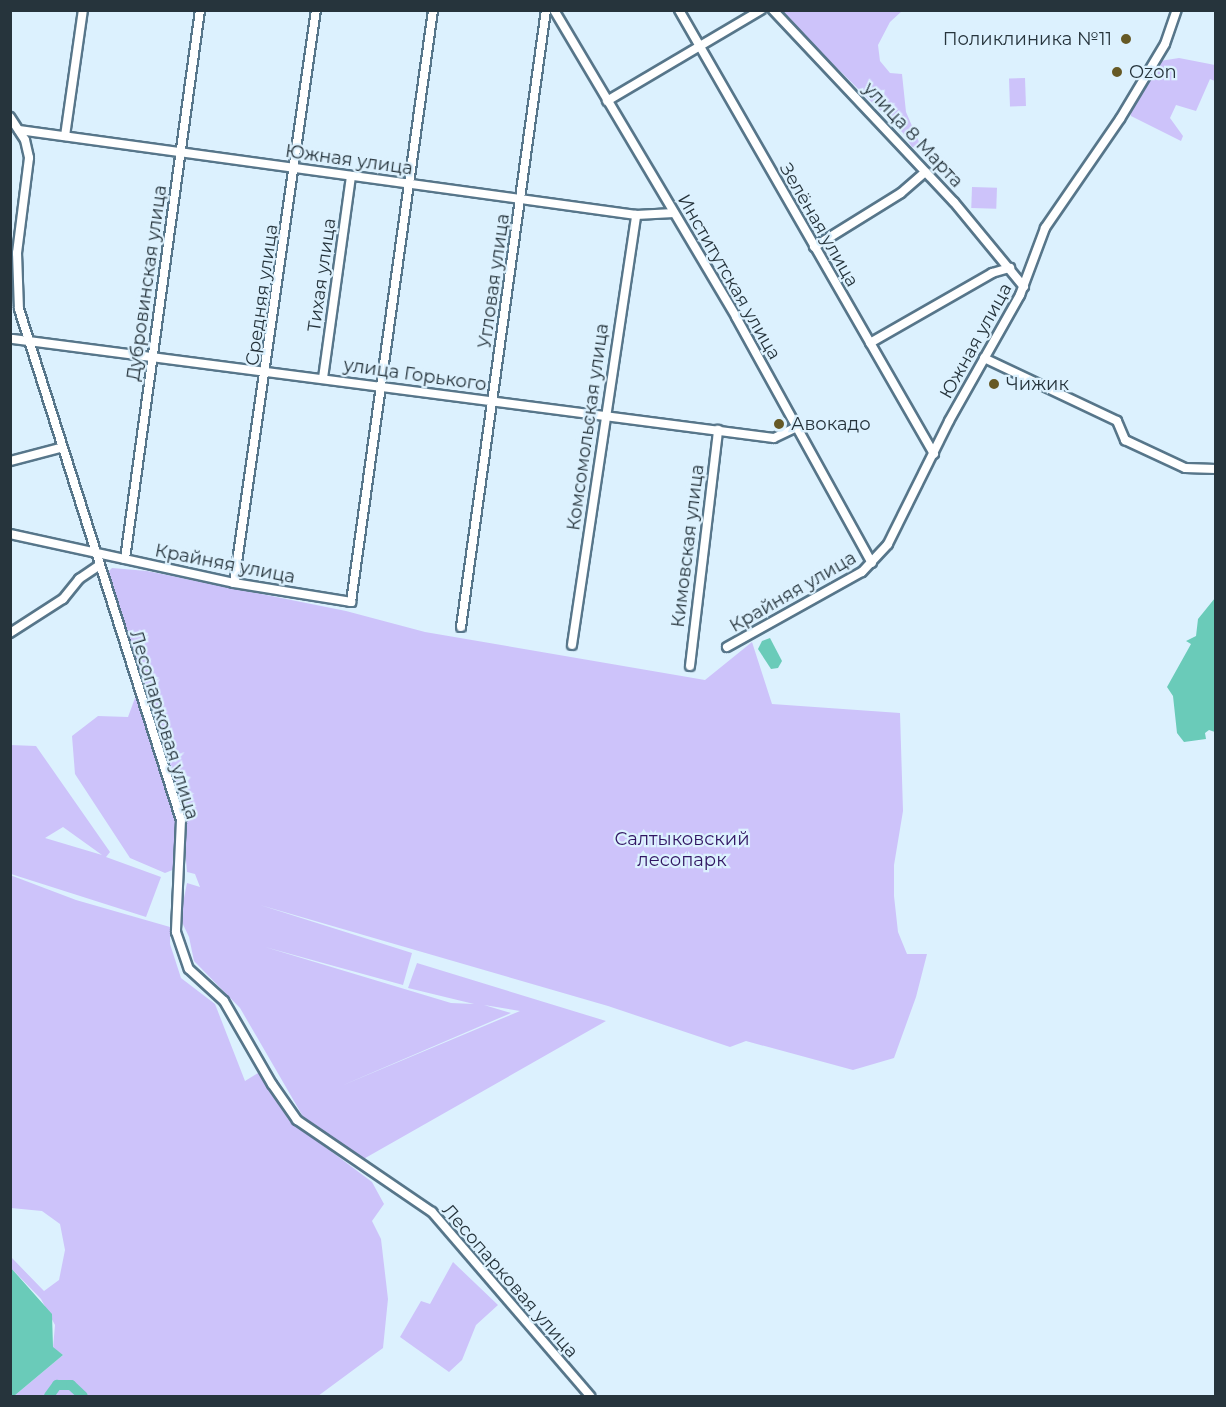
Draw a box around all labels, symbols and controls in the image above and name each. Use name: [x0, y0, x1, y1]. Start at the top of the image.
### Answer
place label: Поликлиника №11: [943, 28, 1112, 50]
marker: Поликлиника №11: [1117, 30, 1135, 48]
place label: Ozon: [1129, 61, 1177, 83]
marker: Ozon: [1110, 65, 1124, 79]
street label: улица 8 Марта: [859, 78, 967, 192]
street label: Южная улица: [284, 140, 414, 180]
street label: Зелёная улица: [775, 159, 863, 291]
street label: Дубровинская улица: [123, 184, 171, 382]
street label: Институтская улица: [673, 191, 785, 363]
street label: Угловая улица: [474, 212, 514, 350]
street label: Тихая улица: [303, 217, 341, 333]
street label: Средняя улица: [241, 223, 283, 367]
street label: Южная улица: [935, 279, 1017, 403]
street label: Комсомольская улица: [563, 322, 613, 532]
street label: улица Горького: [342, 354, 488, 396]
place label: Чижик: [1006, 373, 1069, 395]
marker: Чижик: [987, 377, 1001, 391]
place label: Авокадо: [791, 413, 871, 435]
marker: Авокадо: [772, 417, 786, 431]
street label: Кимовская улица: [667, 463, 709, 629]
street label: Крайняя улица: [153, 540, 297, 588]
street label: Крайняя улица: [726, 547, 860, 637]
street label: Лесопарковая улица: [125, 628, 203, 822]
park label: Салтыковский лесопарк: [614, 829, 750, 872]
street label: Лесопарковая улица: [437, 1200, 583, 1362]

